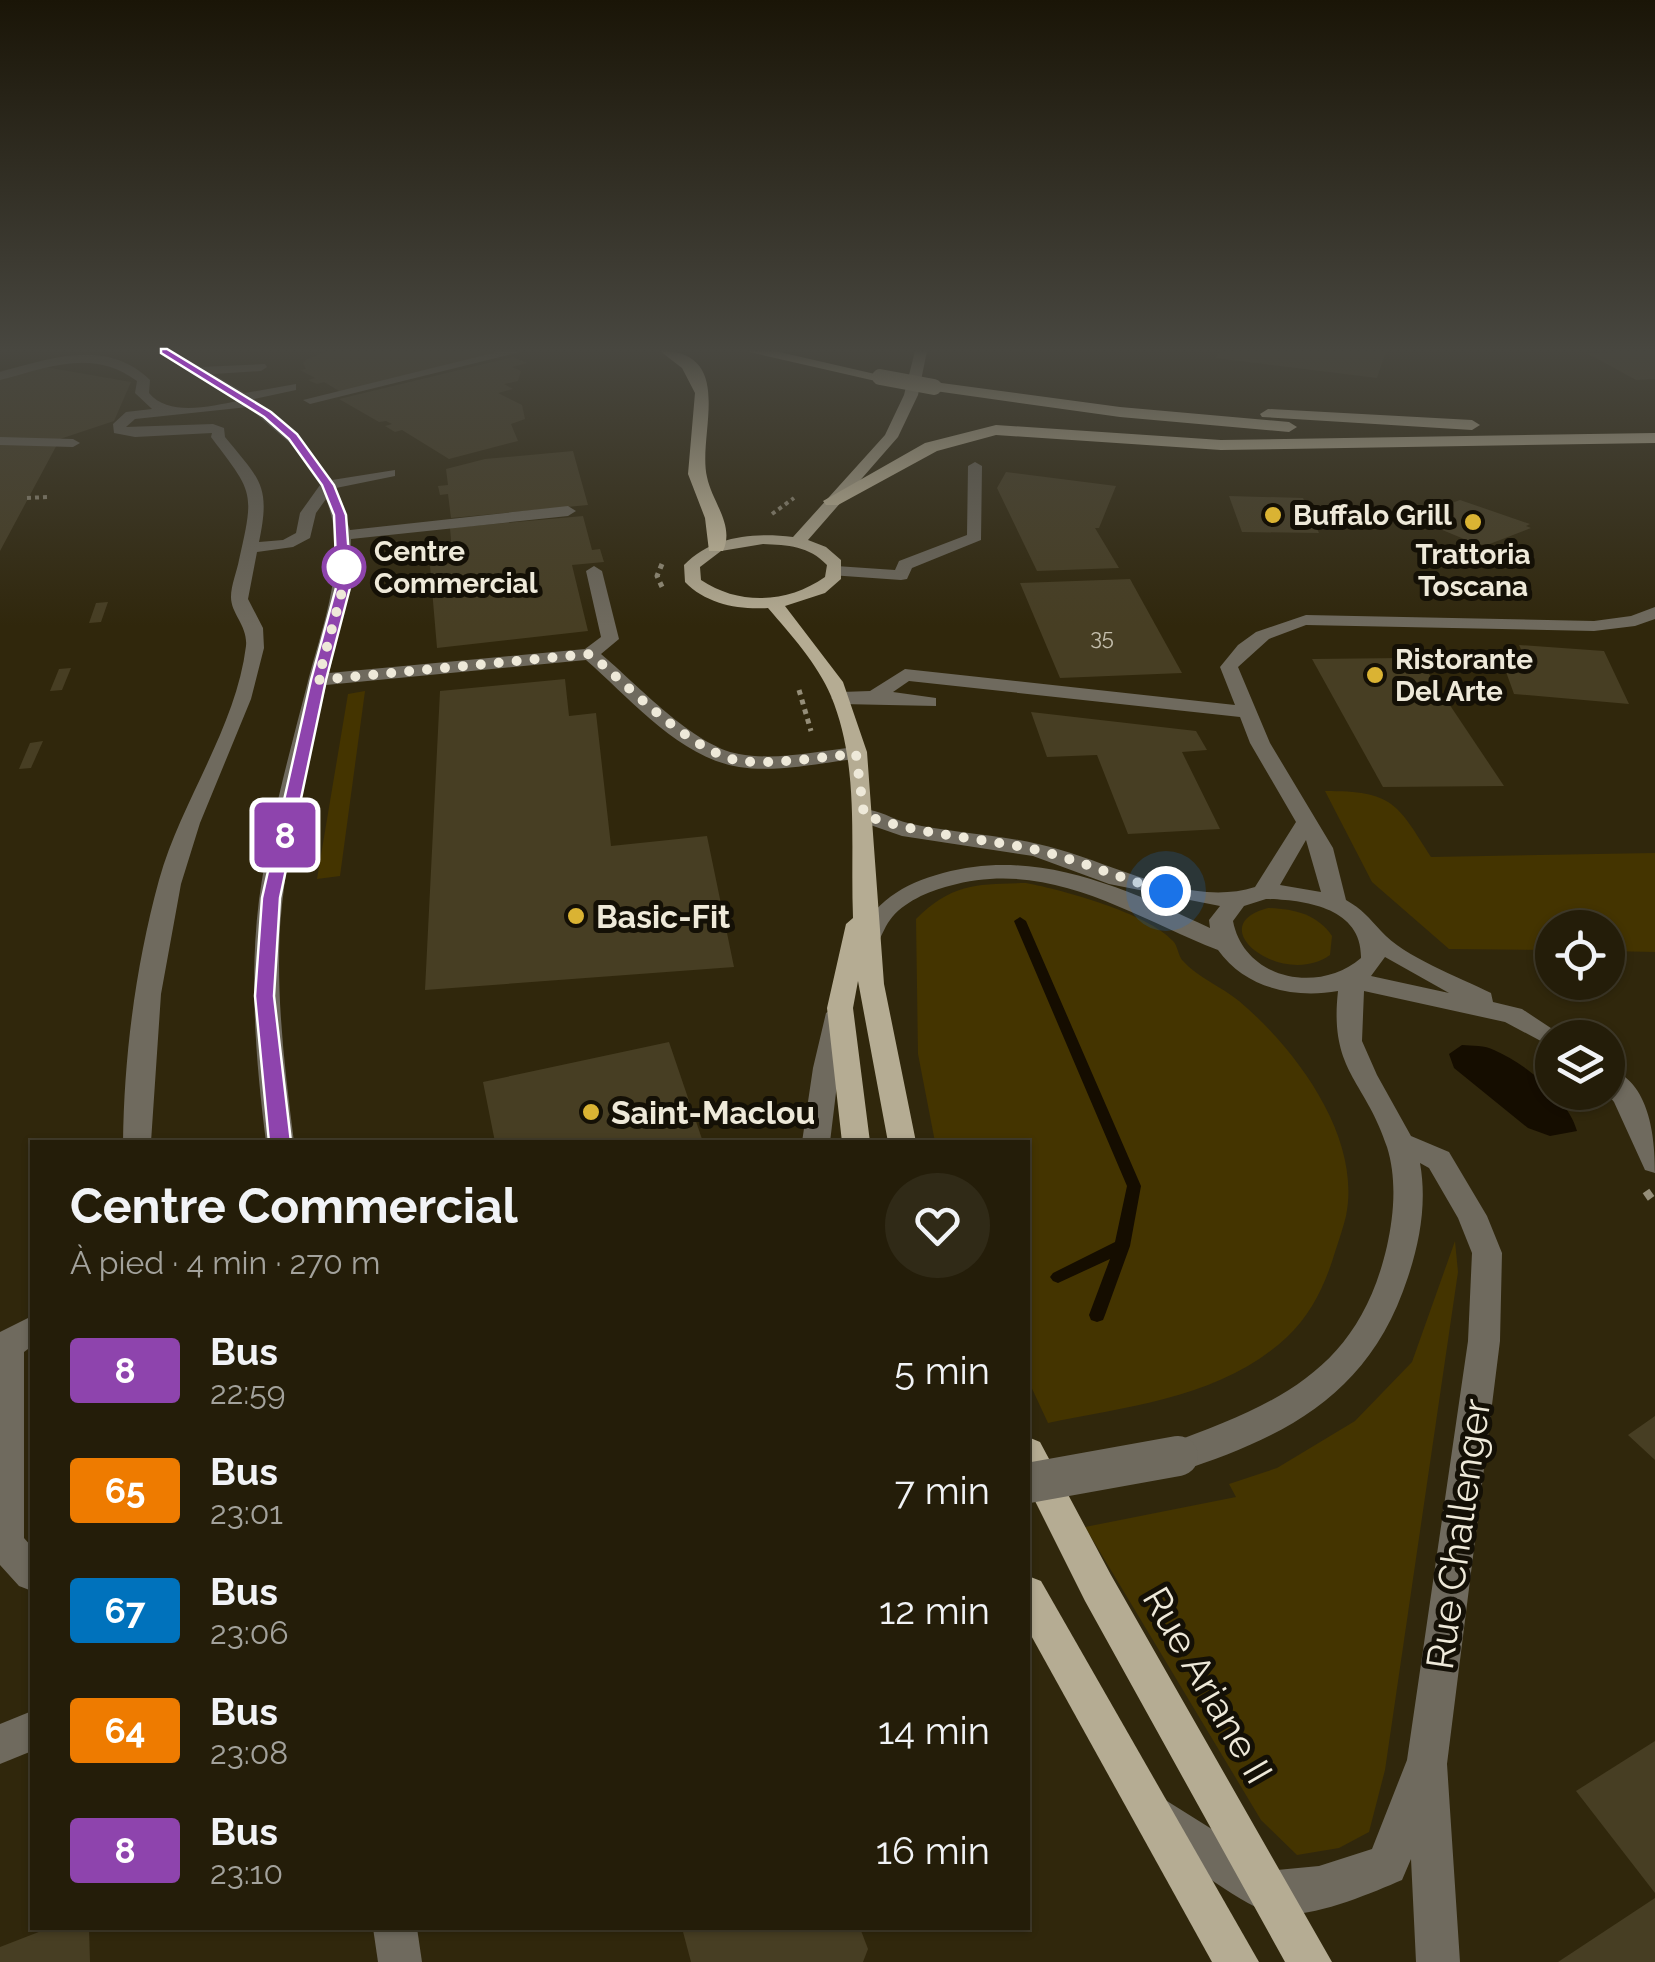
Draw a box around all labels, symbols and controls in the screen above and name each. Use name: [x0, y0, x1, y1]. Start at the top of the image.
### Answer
place label: Buffalo Grill: [1293, 499, 1452, 532]
marker: Buffalo Grill: [1262, 504, 1284, 526]
marker: Trattoria Toscana: [1462, 511, 1484, 533]
place label: Centre Commercial: [374, 535, 538, 600]
place label: Trattoria Toscana: [1416, 538, 1530, 603]
marker: Centre Commercial: [323, 546, 365, 588]
house number: 35: [1090, 624, 1114, 650]
place label: Ristorante Del Arte: [1395, 643, 1533, 708]
marker: Ristorante Del Arte: [1364, 664, 1386, 686]
line badge: 8: [252, 802, 318, 868]
text: 8: [274, 815, 296, 856]
your location: [1141, 866, 1191, 916]
place label: Basic-Fit: [596, 898, 730, 935]
marker: Basic-Fit: [565, 905, 587, 927]
map controls: [1535, 910, 1625, 1110]
button: locate: [1535, 910, 1625, 1000]
button: layers: [1535, 1020, 1625, 1110]
place label: Saint-Maclou: [611, 1094, 815, 1131]
marker: Saint-Maclou: [580, 1101, 602, 1123]
button: heart: [885, 1173, 990, 1278]
text: Centre Commercial: [70, 1178, 518, 1234]
text: À pied · 4 min · 270 m: [70, 1244, 380, 1281]
text: Bus: [210, 1329, 278, 1374]
text: 5 min: [894, 1348, 990, 1393]
text: 8: [114, 1350, 136, 1391]
text: 22:59: [210, 1374, 286, 1411]
street label: Rue Challenger: [1417, 1396, 1499, 1672]
text: Bus: [210, 1449, 278, 1494]
text: 7 min: [895, 1468, 990, 1513]
text: 65: [105, 1470, 145, 1511]
text: 23:01: [210, 1494, 283, 1531]
text: Bus: [210, 1569, 278, 1614]
street label: Rue Ariane II: [1134, 1579, 1282, 1791]
text: 12 min: [879, 1588, 990, 1633]
text: 67: [105, 1590, 145, 1631]
text: 23:06: [210, 1614, 289, 1651]
text: Bus: [210, 1689, 278, 1734]
text: 14 min: [878, 1708, 990, 1753]
text: 64: [104, 1710, 146, 1751]
text: 23:08: [210, 1734, 288, 1771]
text: Bus: [210, 1809, 278, 1854]
text: 16 min: [876, 1828, 990, 1873]
text: 8: [114, 1830, 136, 1871]
text: 23:10: [210, 1854, 283, 1891]

